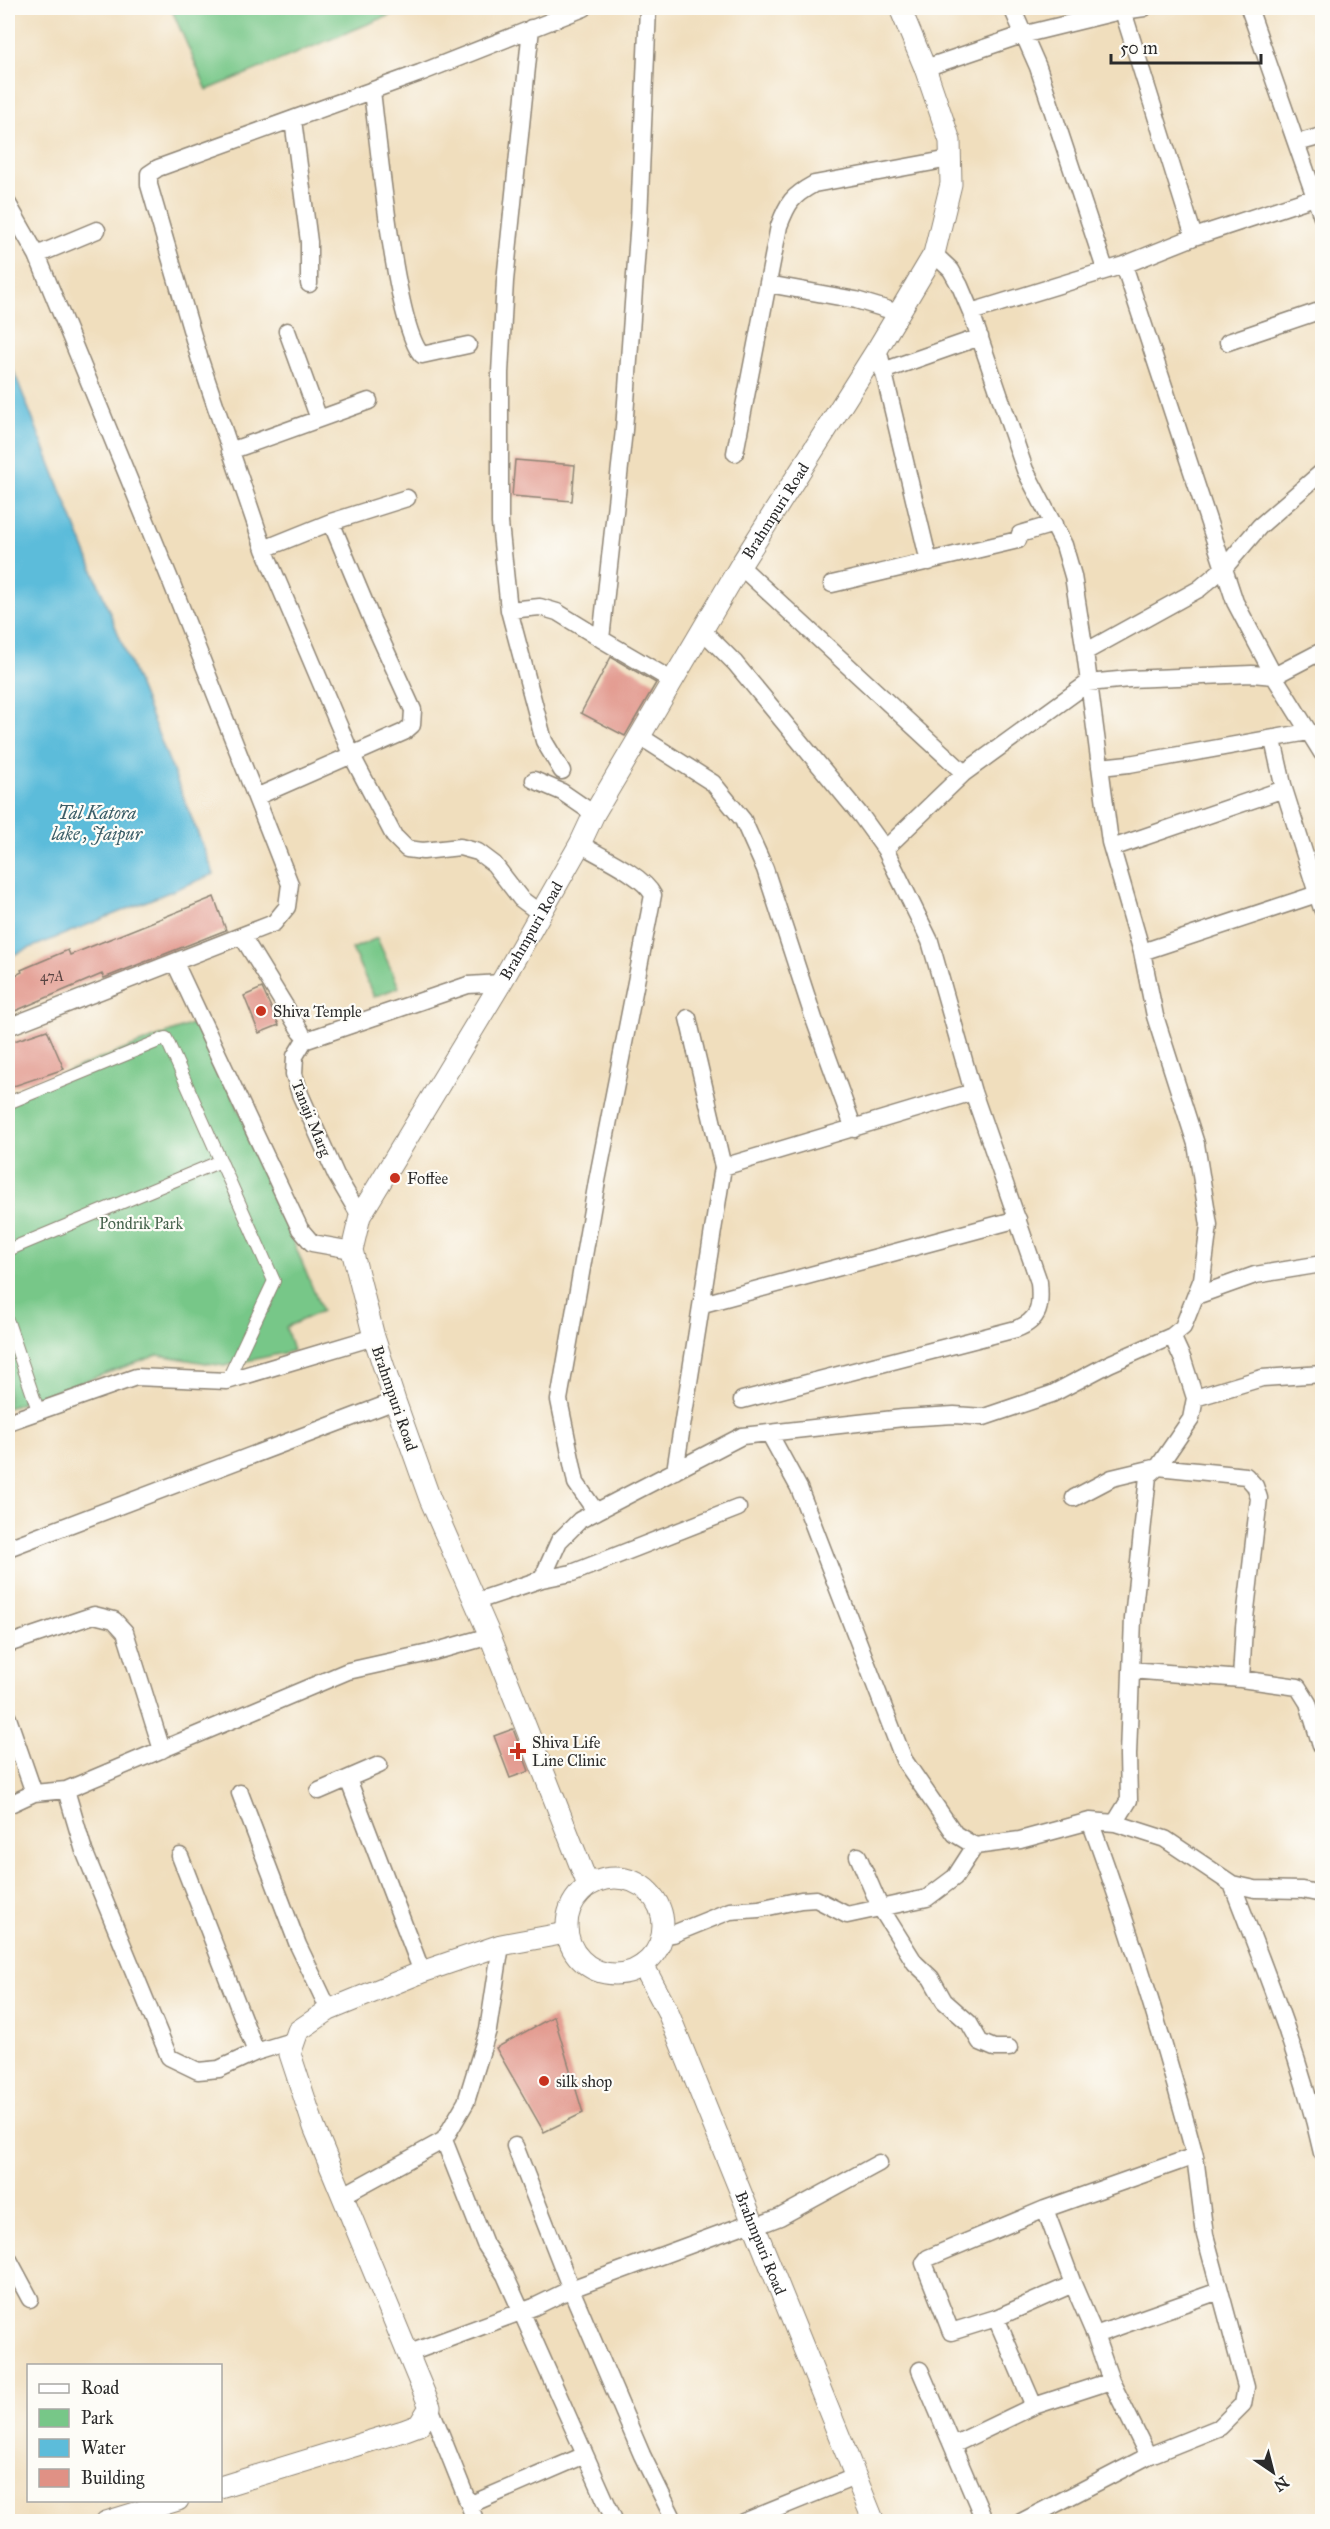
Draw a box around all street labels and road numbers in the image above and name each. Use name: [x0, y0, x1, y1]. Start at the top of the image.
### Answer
street label: Brahmpuri Road: [738, 459, 813, 562]
street label: Brahmpuri Road: [496, 878, 567, 983]
street label: Tanaji Marg: [287, 1077, 336, 1160]
street label: Brahmpuri Road: [368, 1343, 421, 1453]
street label: Brahmpuri Road: [731, 2188, 790, 2298]

